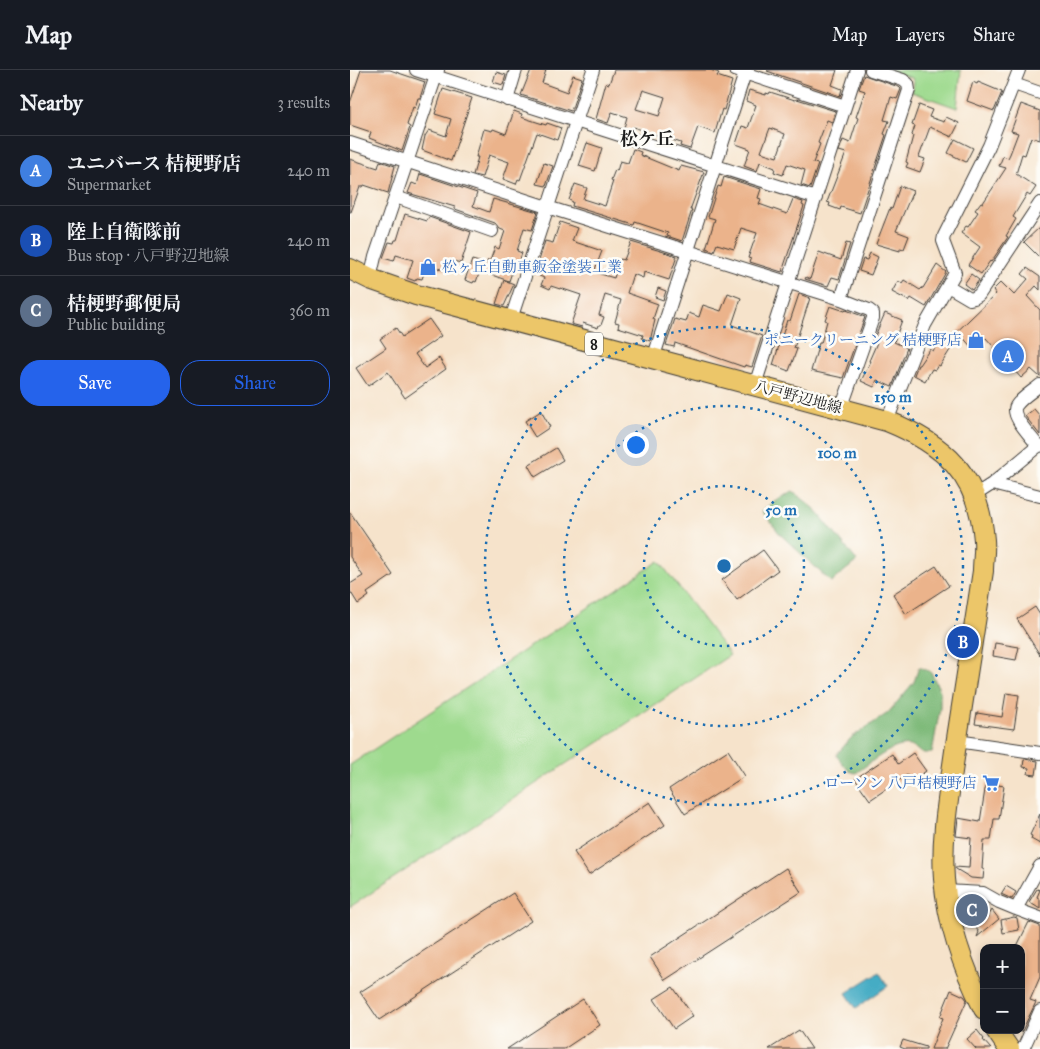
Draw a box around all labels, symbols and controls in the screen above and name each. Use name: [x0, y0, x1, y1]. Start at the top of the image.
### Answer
text: Map: [25, 20, 72, 50]
text: Map: [832, 24, 867, 46]
text: Layers: [895, 24, 945, 46]
text: Share: [973, 24, 1015, 46]
text: Nearby: [20, 90, 83, 116]
text: 3 results: [277, 93, 330, 112]
district label: 松ケ丘: [620, 128, 674, 150]
text: ユニバース 桔梗野店: [67, 152, 241, 175]
text: A: [31, 161, 41, 180]
text: 240 m: [287, 161, 330, 180]
text: Supermarket: [67, 175, 151, 194]
text: 陸上自衛隊前: [67, 220, 181, 243]
text: B: [31, 231, 41, 250]
text: 240 m: [287, 231, 330, 250]
text: Bus stop · 八戸野辺地線: [67, 246, 229, 265]
shop icon: 松ヶ丘自動車鈑金塗装工業: [418, 257, 438, 277]
place label: 松ヶ丘自動車鈑金塗装工業: [442, 258, 622, 276]
text: 桔梗野郵便局: [67, 292, 181, 315]
text: C: [31, 301, 41, 320]
text: 360 m: [289, 301, 330, 320]
text: Public building: [67, 315, 165, 334]
shop icon: ポニークリーニング 桔梗野店: [966, 330, 986, 350]
place label: ポニークリーニング 桔梗野店: [764, 331, 962, 349]
road number: 8: [585, 332, 603, 356]
pin: A: [992, 337, 1024, 375]
button: Save: [20, 360, 170, 406]
button: Share: [180, 360, 330, 406]
street label: 八戸野辺地線: [752, 377, 844, 417]
text: 150 m: [874, 388, 912, 406]
your location: [623, 432, 649, 458]
text: 100 m: [817, 444, 857, 462]
text: 50 m: [765, 501, 797, 519]
centre of rings: [715, 557, 733, 575]
pin: B: [947, 623, 979, 661]
supermarket icon: ローソン 八戸桔梗野店: [981, 773, 1001, 793]
place label: ローソン 八戸桔梗野店: [824, 774, 977, 792]
pin: C: [956, 891, 988, 929]
map controls: [980, 944, 1025, 1034]
button: +: [980, 944, 1025, 989]
button: −: [980, 989, 1025, 1034]

